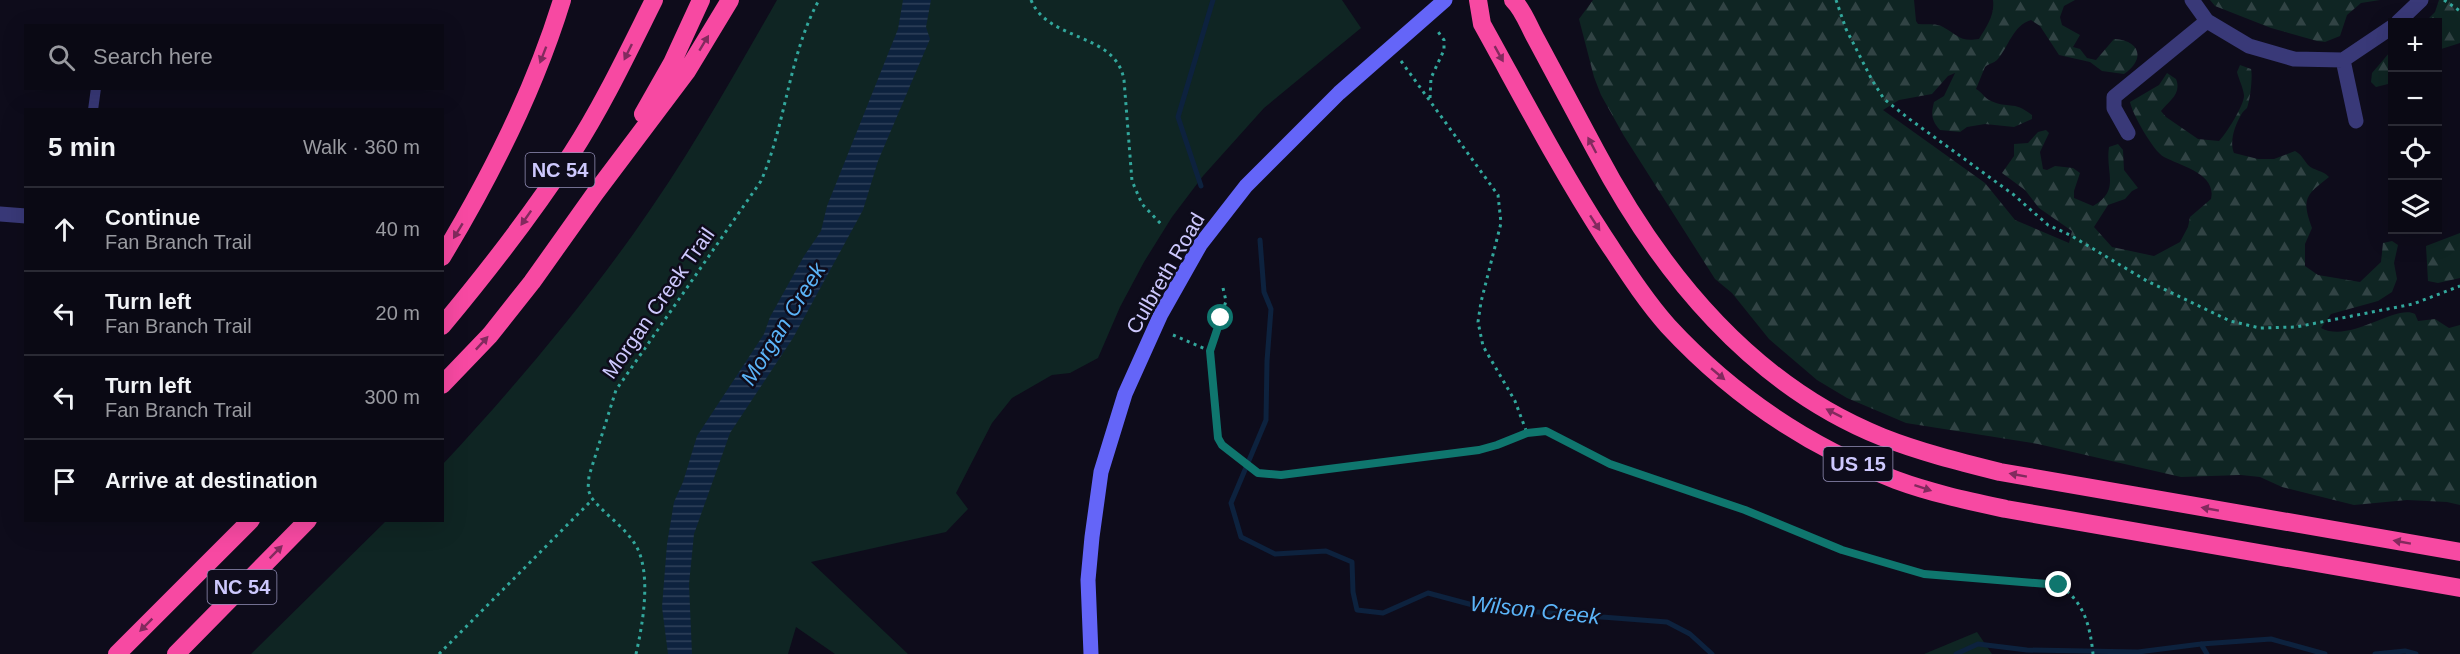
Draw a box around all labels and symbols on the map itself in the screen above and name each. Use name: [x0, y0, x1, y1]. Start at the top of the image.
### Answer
one-way arrow: [699, 35, 710, 51]
one-way arrow: [623, 44, 633, 61]
one-way arrow: [1493, 46, 1504, 62]
one-way arrow: [538, 47, 548, 65]
one-way arrow: [1587, 136, 1597, 153]
road number: NC 54: [526, 153, 594, 187]
street label: Culbreth Road: [1121, 209, 1209, 337]
one-way arrow: [520, 210, 532, 226]
one-way arrow: [1590, 215, 1601, 231]
one-way arrow: [453, 223, 464, 239]
street label: Morgan Creek Trail: [597, 223, 719, 383]
water label: Morgan Creek: [735, 257, 831, 390]
route start: [1207, 304, 1233, 330]
one-way arrow: [475, 335, 489, 350]
one-way arrow: [1710, 367, 1726, 380]
one-way arrow: [1826, 408, 1843, 418]
road number: US 15: [1824, 447, 1892, 481]
one-way arrow: [2008, 471, 2027, 480]
one-way arrow: [1914, 484, 1932, 493]
one-way arrow: [2201, 504, 2220, 513]
one-way arrow: [2393, 537, 2412, 546]
one-way arrow: [269, 546, 283, 560]
road number: NC 54: [208, 570, 276, 604]
route end: [2045, 571, 2071, 597]
water label: Wilson Creek: [1469, 591, 1602, 629]
one-way arrow: [139, 618, 153, 632]

